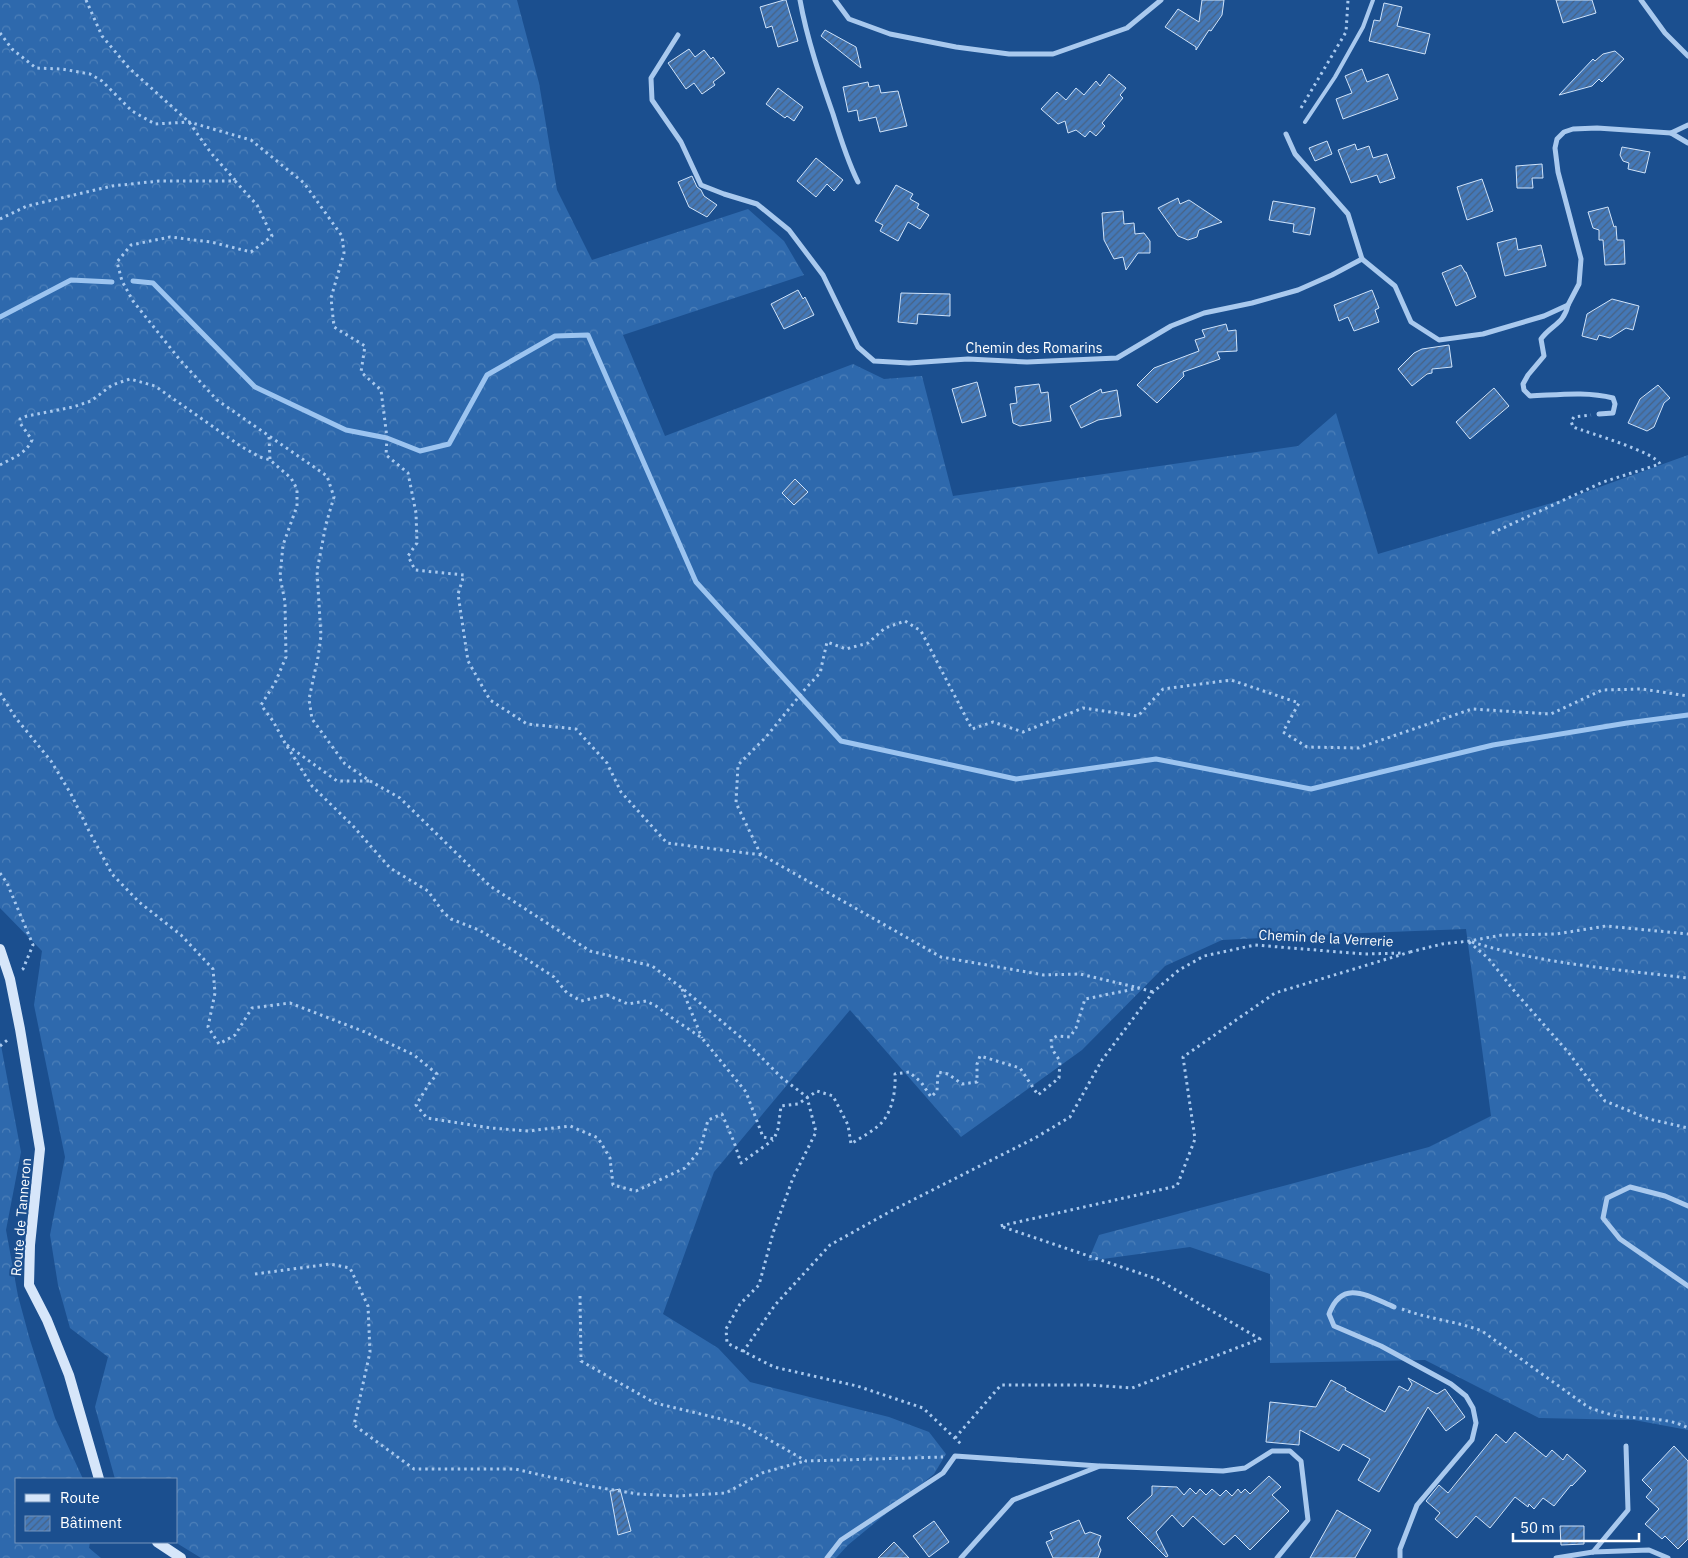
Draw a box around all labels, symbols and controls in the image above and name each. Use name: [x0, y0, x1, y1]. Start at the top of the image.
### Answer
street label: Chemin des Romarins: [966, 339, 1103, 357]
street label: Chemin de la Verrerie: [1258, 925, 1394, 951]
street label: Route de Tanneron: [7, 1157, 35, 1277]
legend: [15, 1478, 178, 1543]
text: Route: [60, 1488, 100, 1507]
scale bar: [1513, 1510, 1639, 1542]
text: Bâtiment: [60, 1513, 122, 1532]
text: 50 m: [1520, 1518, 1555, 1537]

